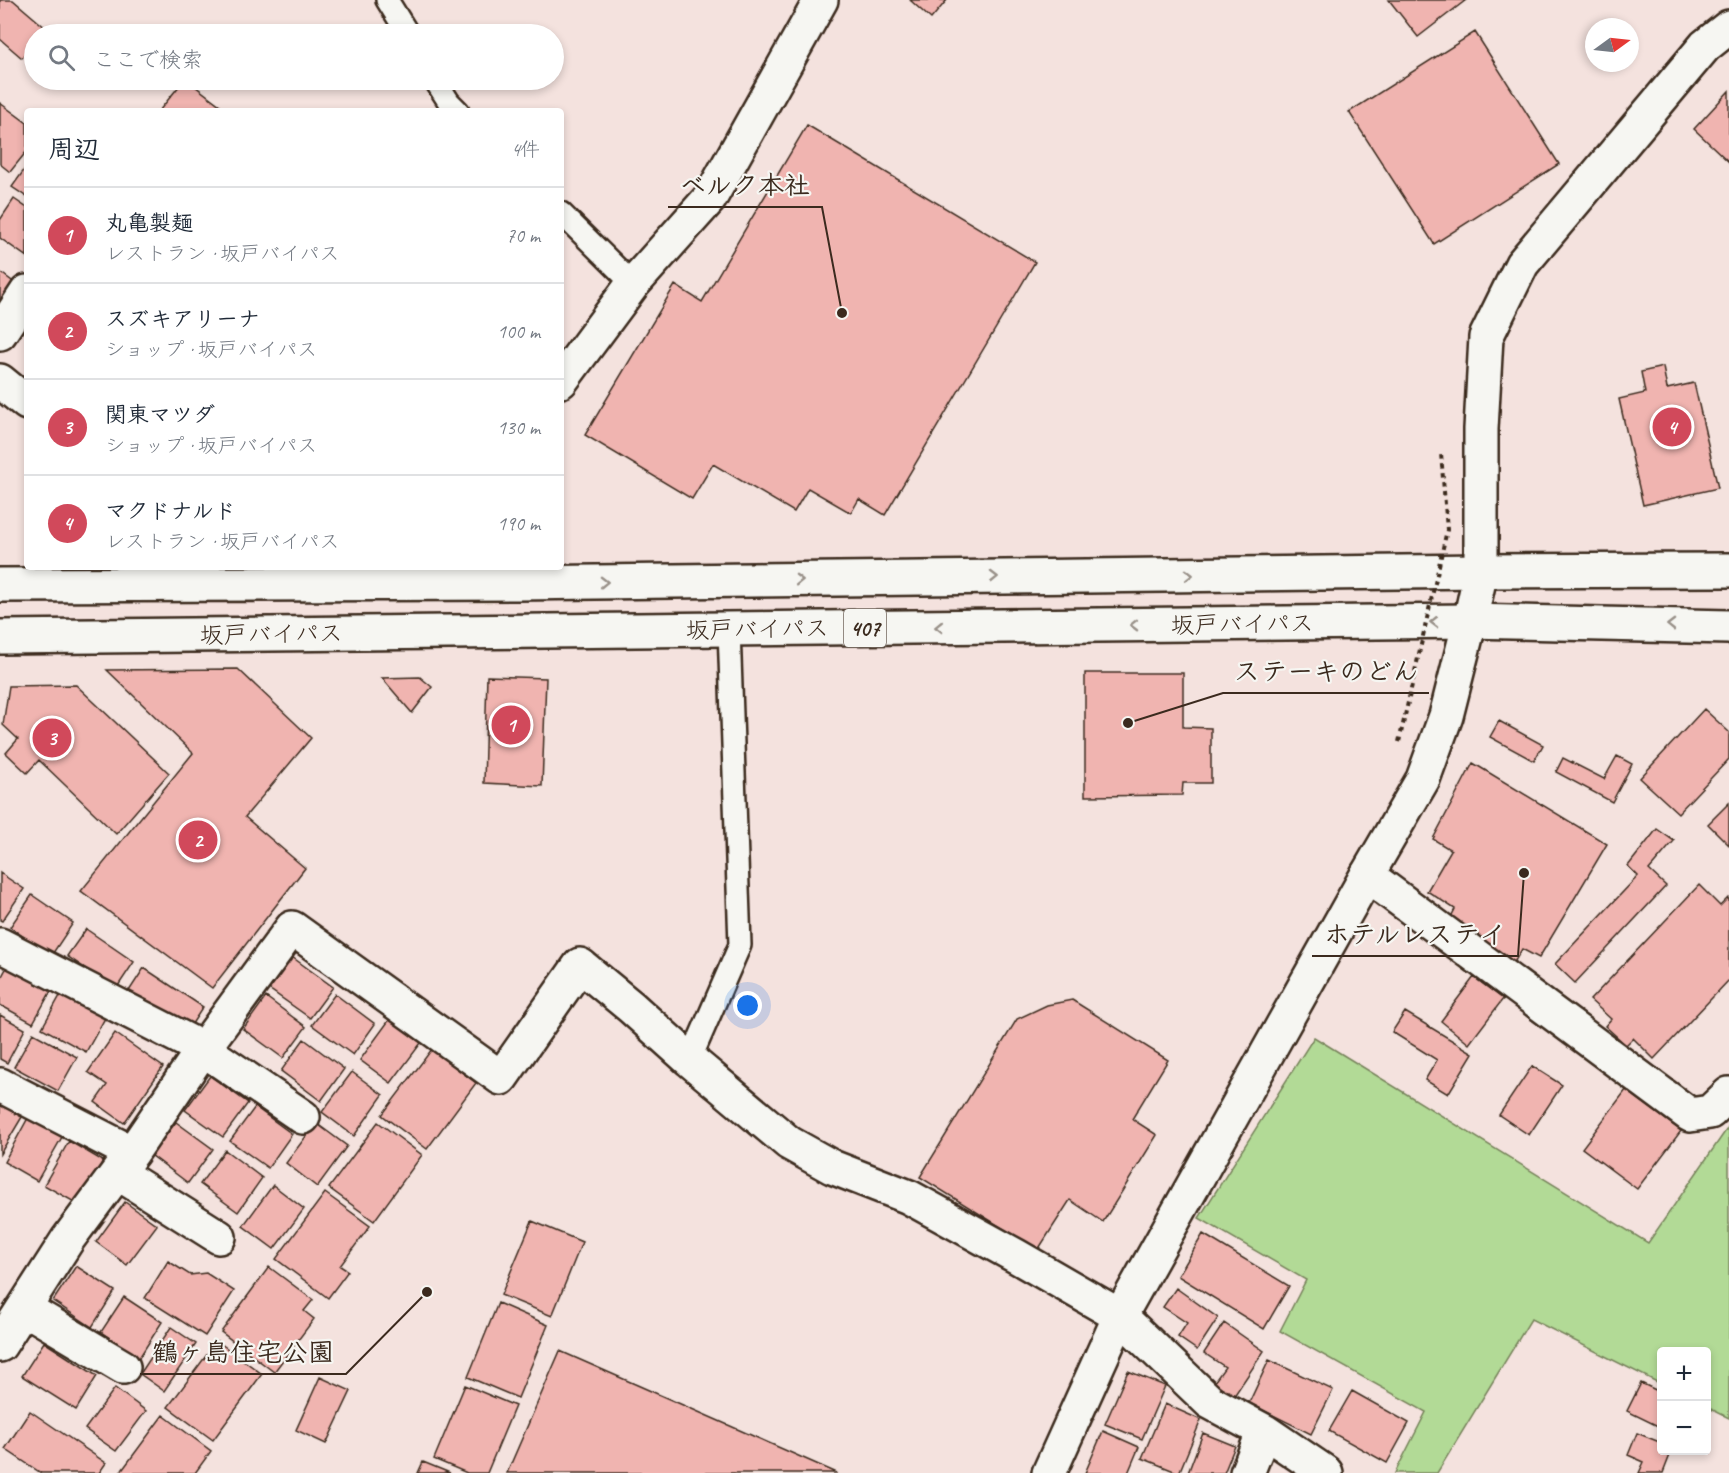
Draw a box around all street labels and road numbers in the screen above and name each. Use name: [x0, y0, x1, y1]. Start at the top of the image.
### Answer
street label: 坂戸バイパス: [1170, 608, 1314, 640]
road number: 407: [844, 609, 886, 647]
street label: 坂戸バイパス: [685, 613, 829, 645]
street label: 坂戸バイパス: [199, 618, 343, 650]

